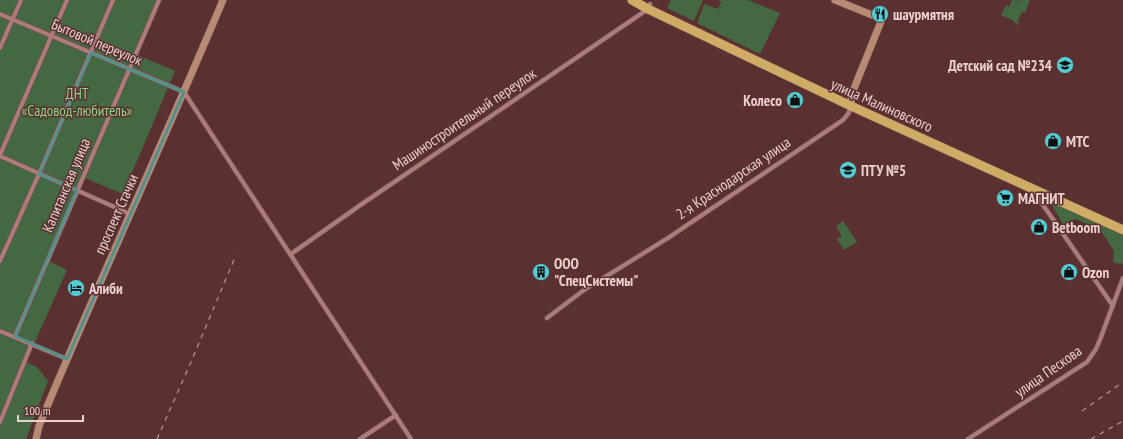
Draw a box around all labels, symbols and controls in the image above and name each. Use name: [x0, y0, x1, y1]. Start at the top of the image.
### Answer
restaurant icon: шаурмятня: [870, 4, 890, 24]
place label: шаурмятня: [893, 5, 954, 24]
street label: Бытовой переулок: [49, 14, 146, 70]
school or university icon: Детский сад №234: [1055, 55, 1075, 75]
place label: Детский сад №234: [948, 56, 1052, 75]
street label: Машиностроительный переулок: [389, 64, 540, 174]
street label: улица Малиновского: [828, 74, 936, 136]
park label: ДНТ «Садовод-любитель»: [22, 84, 133, 120]
shop icon: Колесо: [785, 90, 805, 110]
place label: Колесо: [743, 91, 782, 110]
shop icon: МТС: [1043, 131, 1063, 151]
place label: МТС: [1066, 132, 1090, 151]
street label: 2-я Краснодарская улица: [672, 133, 794, 223]
street label: Капитанская улица: [38, 135, 94, 235]
school or university icon: ПТУ №5: [838, 160, 858, 180]
place label: ПТУ №5: [861, 161, 906, 180]
street label: проспект Стачки: [90, 171, 142, 257]
supermarket icon: МАГНИТ: [995, 188, 1015, 208]
place label: МАГНИТ: [1018, 189, 1065, 208]
shop icon: Betboom: [1029, 217, 1049, 237]
place label: Betboom: [1052, 218, 1100, 237]
place label: ООО "СпецСистемы": [554, 254, 638, 290]
building icon: ООО "СпецСистемы": [531, 262, 551, 282]
shop icon: Ozon: [1059, 262, 1079, 282]
place label: Ozon: [1082, 263, 1109, 282]
hotel icon: Алиби: [66, 278, 86, 298]
place label: Алиби: [88, 279, 123, 298]
street label: улица Пескова: [1011, 341, 1085, 401]
scale bar: [18, 397, 83, 423]
text: 100 m: [24, 403, 51, 418]

